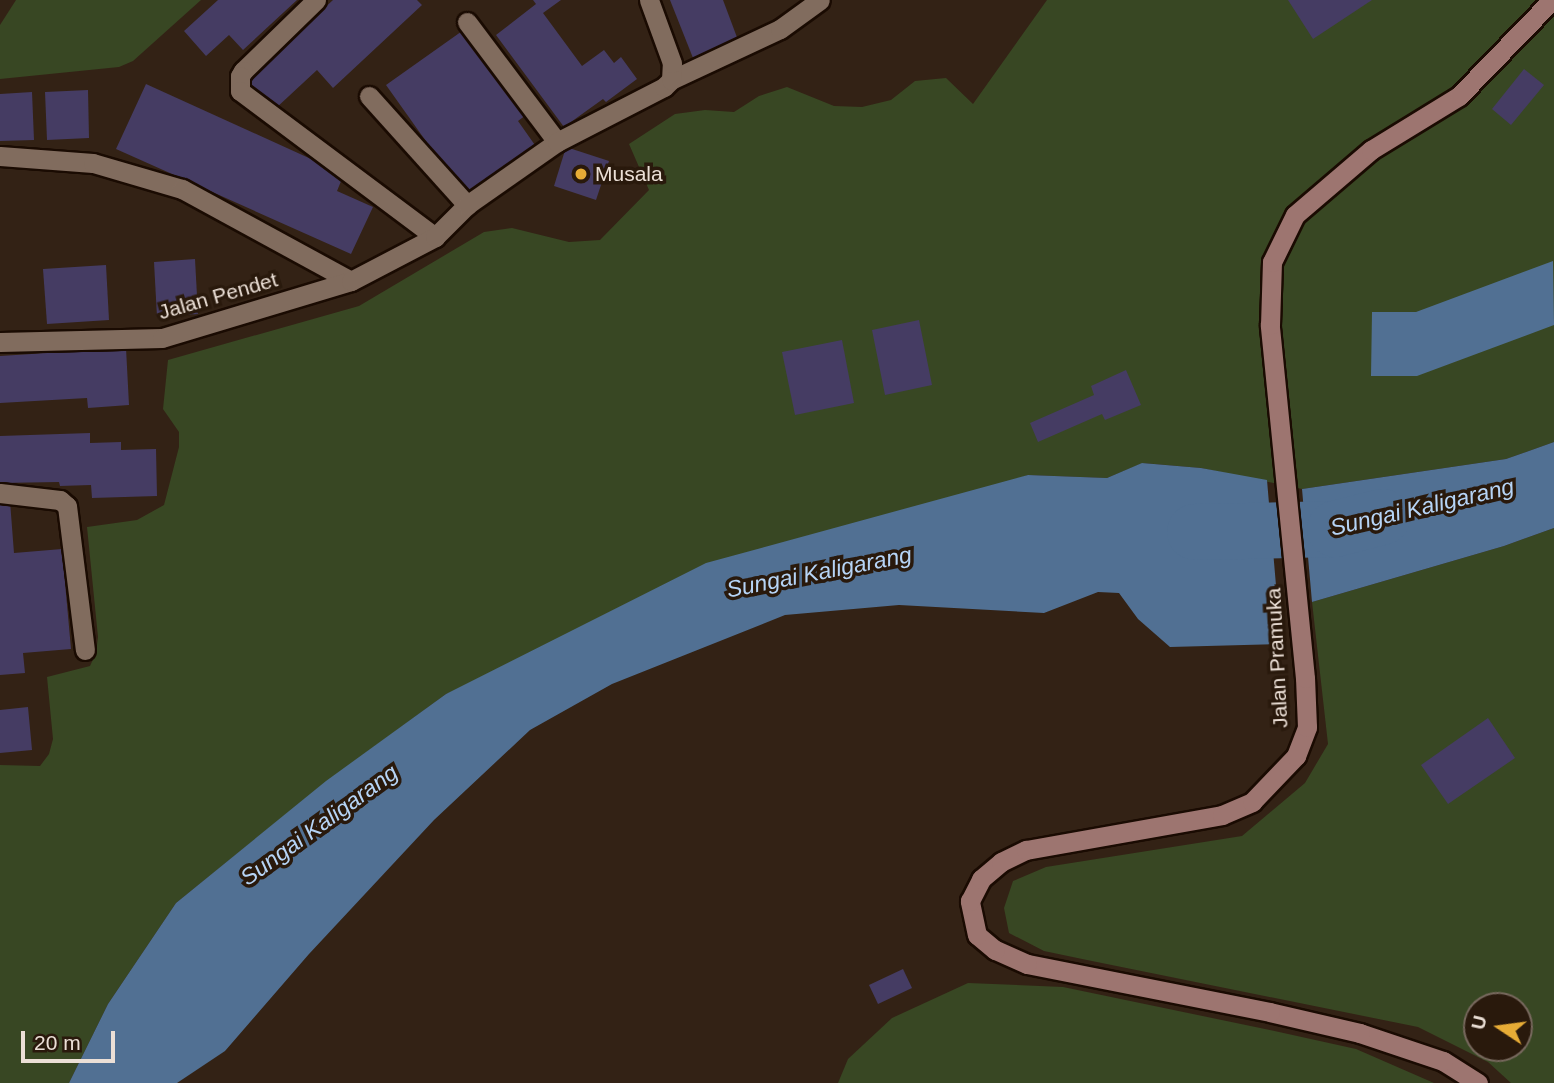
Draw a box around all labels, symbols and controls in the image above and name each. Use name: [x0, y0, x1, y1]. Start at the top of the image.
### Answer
place label: Musala: [595, 161, 663, 187]
marker: Musala: [573, 166, 589, 182]
street label: Jalan Pendet: [156, 267, 280, 325]
water label: Sungai Kaligarang: [1327, 472, 1517, 542]
water label: Sungai Kaligarang: [724, 541, 914, 603]
street label: Jalan Pramuka: [1261, 587, 1293, 729]
water label: Sungai Kaligarang: [235, 759, 403, 891]
north arrow: [1463, 992, 1533, 1062]
text: U: [1467, 1014, 1491, 1032]
scale bar: [24, 1016, 119, 1060]
text: 20 m: [34, 1031, 81, 1054]

